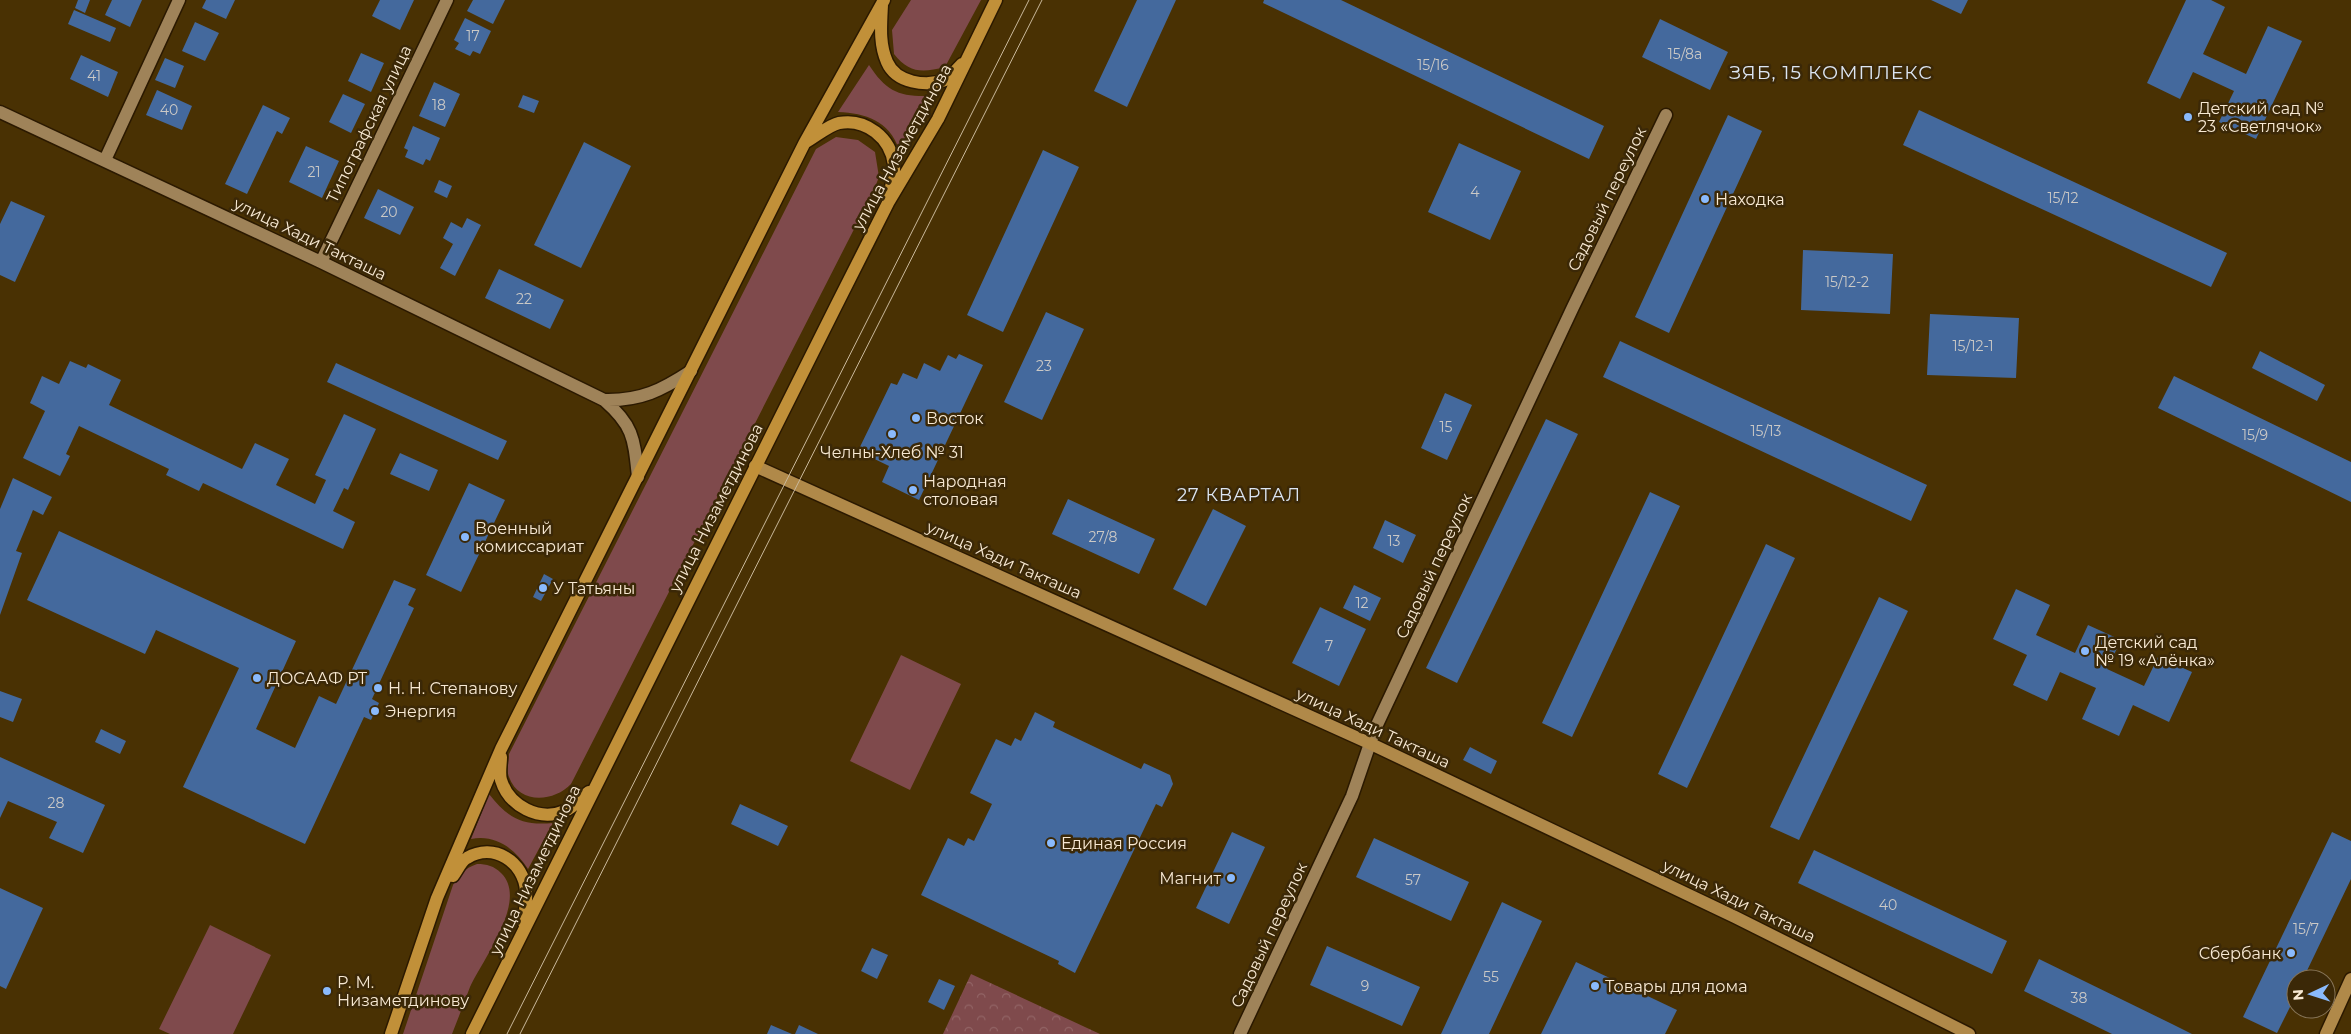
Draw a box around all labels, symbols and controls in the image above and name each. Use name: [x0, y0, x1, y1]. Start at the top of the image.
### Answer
house number: 17: [466, 27, 480, 45]
street label: Типографская улица: [323, 42, 415, 206]
house number: 15/8а: [1668, 45, 1702, 63]
house number: 15/16: [1417, 56, 1449, 74]
street label: улица Низаметдинова: [848, 61, 956, 234]
district label: ЗЯБ, 15 КОМПЛЕКС: [1729, 61, 1933, 84]
house number: 41: [87, 67, 101, 85]
house number: 18: [432, 96, 446, 114]
place label: Детский сад № 23 «Светлячок»: [2198, 99, 2324, 136]
house number: 40: [160, 101, 178, 119]
marker: Детский сад № 23 «Светлячок»: [2182, 111, 2194, 123]
street label: Садовый переулок: [1564, 123, 1651, 274]
house number: 21: [307, 163, 321, 181]
house number: 4: [1470, 183, 1480, 201]
house number: 15/12: [2047, 189, 2079, 207]
place label: Находка: [1715, 190, 1785, 209]
street label: улица Хади Такташа: [230, 193, 390, 284]
marker: Находка: [1699, 193, 1711, 205]
house number: 20: [380, 203, 398, 221]
house number: 15/12-2: [1825, 273, 1869, 291]
house number: 22: [516, 290, 532, 308]
house number: 15/12-1: [1952, 337, 1994, 355]
house number: 23: [1036, 357, 1052, 375]
place label: Восток: [926, 409, 984, 428]
marker: Восток: [910, 412, 922, 424]
house number: 15: [1440, 418, 1453, 436]
street label: улица Низаметдинова: [665, 420, 767, 596]
house number: 15/13: [1750, 422, 1782, 440]
house number: 15/9: [2242, 426, 2268, 444]
marker: Челны-Хлеб № 31: [886, 428, 898, 440]
place label: Челны-Хлеб № 31: [820, 443, 964, 462]
place label: Народная столовая: [923, 472, 1007, 509]
marker: Народная столовая: [907, 484, 919, 496]
district label: 27 КВАРТАЛ: [1177, 484, 1301, 506]
street label: Садовый переулок: [1392, 490, 1476, 642]
street label: улица Хади Такташа: [923, 517, 1084, 603]
place label: Военный комиссариат: [475, 519, 584, 556]
house number: 27/8: [1089, 528, 1118, 546]
marker: Военный комиссариат: [459, 531, 471, 543]
house number: 13: [1388, 532, 1401, 550]
place label: У Татьяны: [553, 579, 635, 598]
marker: У Татьяны: [537, 582, 549, 594]
house number: 12: [1355, 594, 1369, 612]
place label: Детский сад № 19 «Алёнка»: [2095, 633, 2215, 670]
house number: 7: [1325, 637, 1333, 655]
marker: Детский сад № 19 «Алёнка»: [2079, 645, 2091, 657]
place label: ДОСААФ РТ: [267, 669, 368, 688]
marker: ДОСААФ РТ: [251, 672, 263, 684]
place label: Н. Н. Степанову: [388, 679, 518, 698]
marker: Н. Н. Степанову: [372, 682, 384, 694]
street label: улица Хади Такташа: [1292, 684, 1453, 772]
place label: Энергия: [385, 702, 456, 721]
marker: Энергия: [369, 705, 381, 717]
street label: улица Низаметдинова: [485, 782, 584, 959]
house number: 28: [48, 794, 65, 812]
place label: Единая Россия: [1061, 834, 1187, 853]
marker: Единая Россия: [1045, 837, 1057, 849]
street label: улица Хади Такташа: [1659, 855, 1819, 946]
street label: Садовый переулок: [1227, 859, 1311, 1011]
place label: Магнит: [1159, 869, 1221, 888]
house number: 57: [1405, 871, 1421, 889]
marker: Магнит: [1225, 872, 1237, 884]
house number: 40: [1879, 896, 1897, 914]
house number: 15/7: [2293, 920, 2319, 938]
place label: Сбербанк: [2199, 944, 2282, 963]
marker: Сбербанк: [2285, 947, 2297, 959]
house number: 55: [1483, 968, 1499, 986]
north arrow: [2286, 969, 2336, 1019]
place label: Р. М. Низаметдинову: [337, 973, 469, 1010]
house number: 9: [1361, 977, 1369, 995]
place label: Товары для дома: [1605, 977, 1747, 996]
marker: Товары для дома: [1589, 980, 1601, 992]
marker: Р. М. Низаметдинову: [321, 985, 333, 997]
house number: 38: [2071, 989, 2087, 1007]
text: N: [2289, 989, 2307, 1001]

